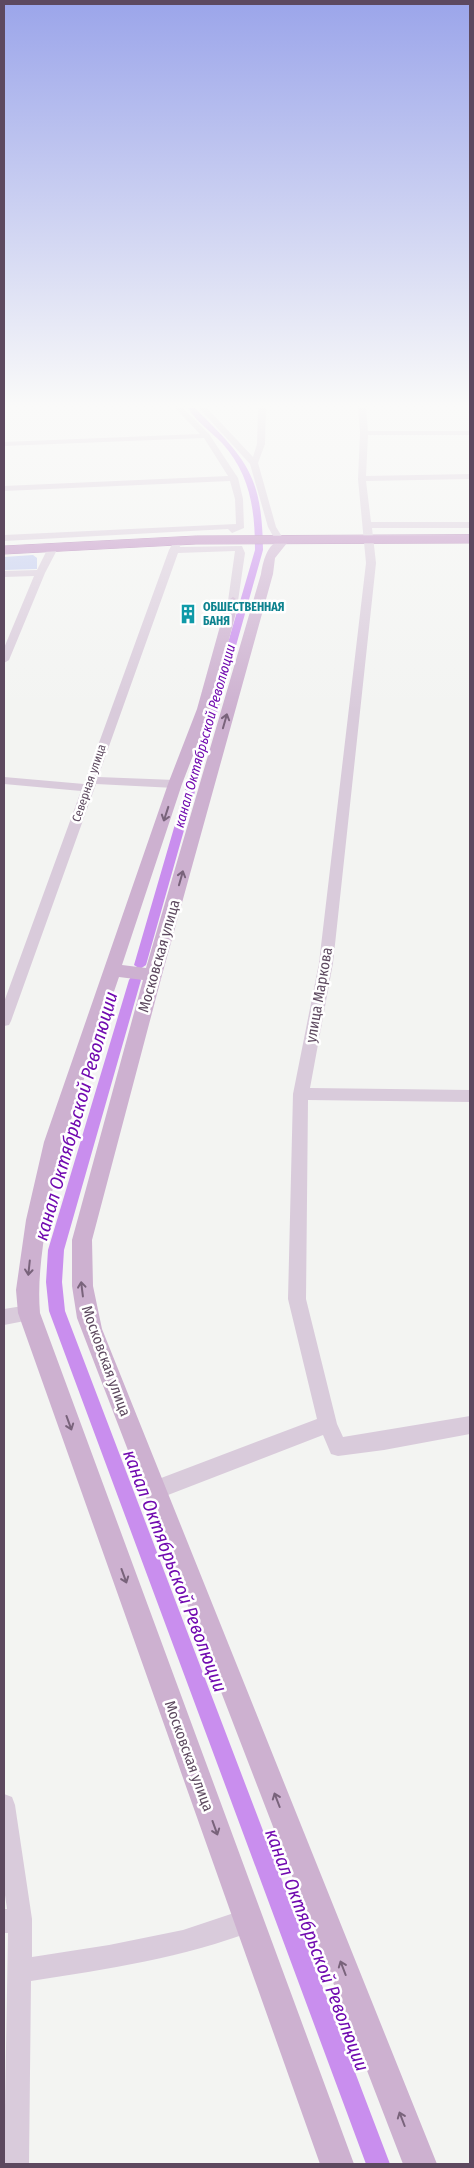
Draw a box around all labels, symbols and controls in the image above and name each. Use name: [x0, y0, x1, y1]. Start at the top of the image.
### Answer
place label: ОБШЕСТВЕННАЯ БАНЯ: [203, 600, 285, 628]
building icon: ОБШЕСТВЕННАЯ БАНЯ: [177, 603, 199, 625]
water label: канал Октябрьской Революции: [171, 642, 239, 830]
one-way arrow: [221, 714, 231, 730]
street label: Северная улица: [69, 742, 109, 824]
one-way arrow: [160, 806, 170, 822]
one-way arrow: [177, 870, 186, 886]
street label: Московская улица: [134, 898, 184, 1014]
street label: улица Маркова: [302, 946, 336, 1044]
water label: канал Октябрьской Революции: [29, 989, 123, 1243]
one-way arrow: [24, 1260, 34, 1276]
one-way arrow: [77, 1281, 87, 1297]
street label: Московская улица: [78, 1303, 134, 1419]
one-way arrow: [65, 1415, 74, 1431]
water label: канал Октябрьской Революции: [118, 1446, 232, 1696]
one-way arrow: [120, 1568, 129, 1584]
street label: Московская улица: [161, 1698, 217, 1814]
one-way arrow: [272, 1793, 281, 1808]
one-way arrow: [211, 1820, 220, 1835]
water label: канал Октябрьской Революции: [260, 1825, 374, 2075]
one-way arrow: [338, 1960, 347, 1976]
one-way arrow: [397, 2112, 407, 2127]

